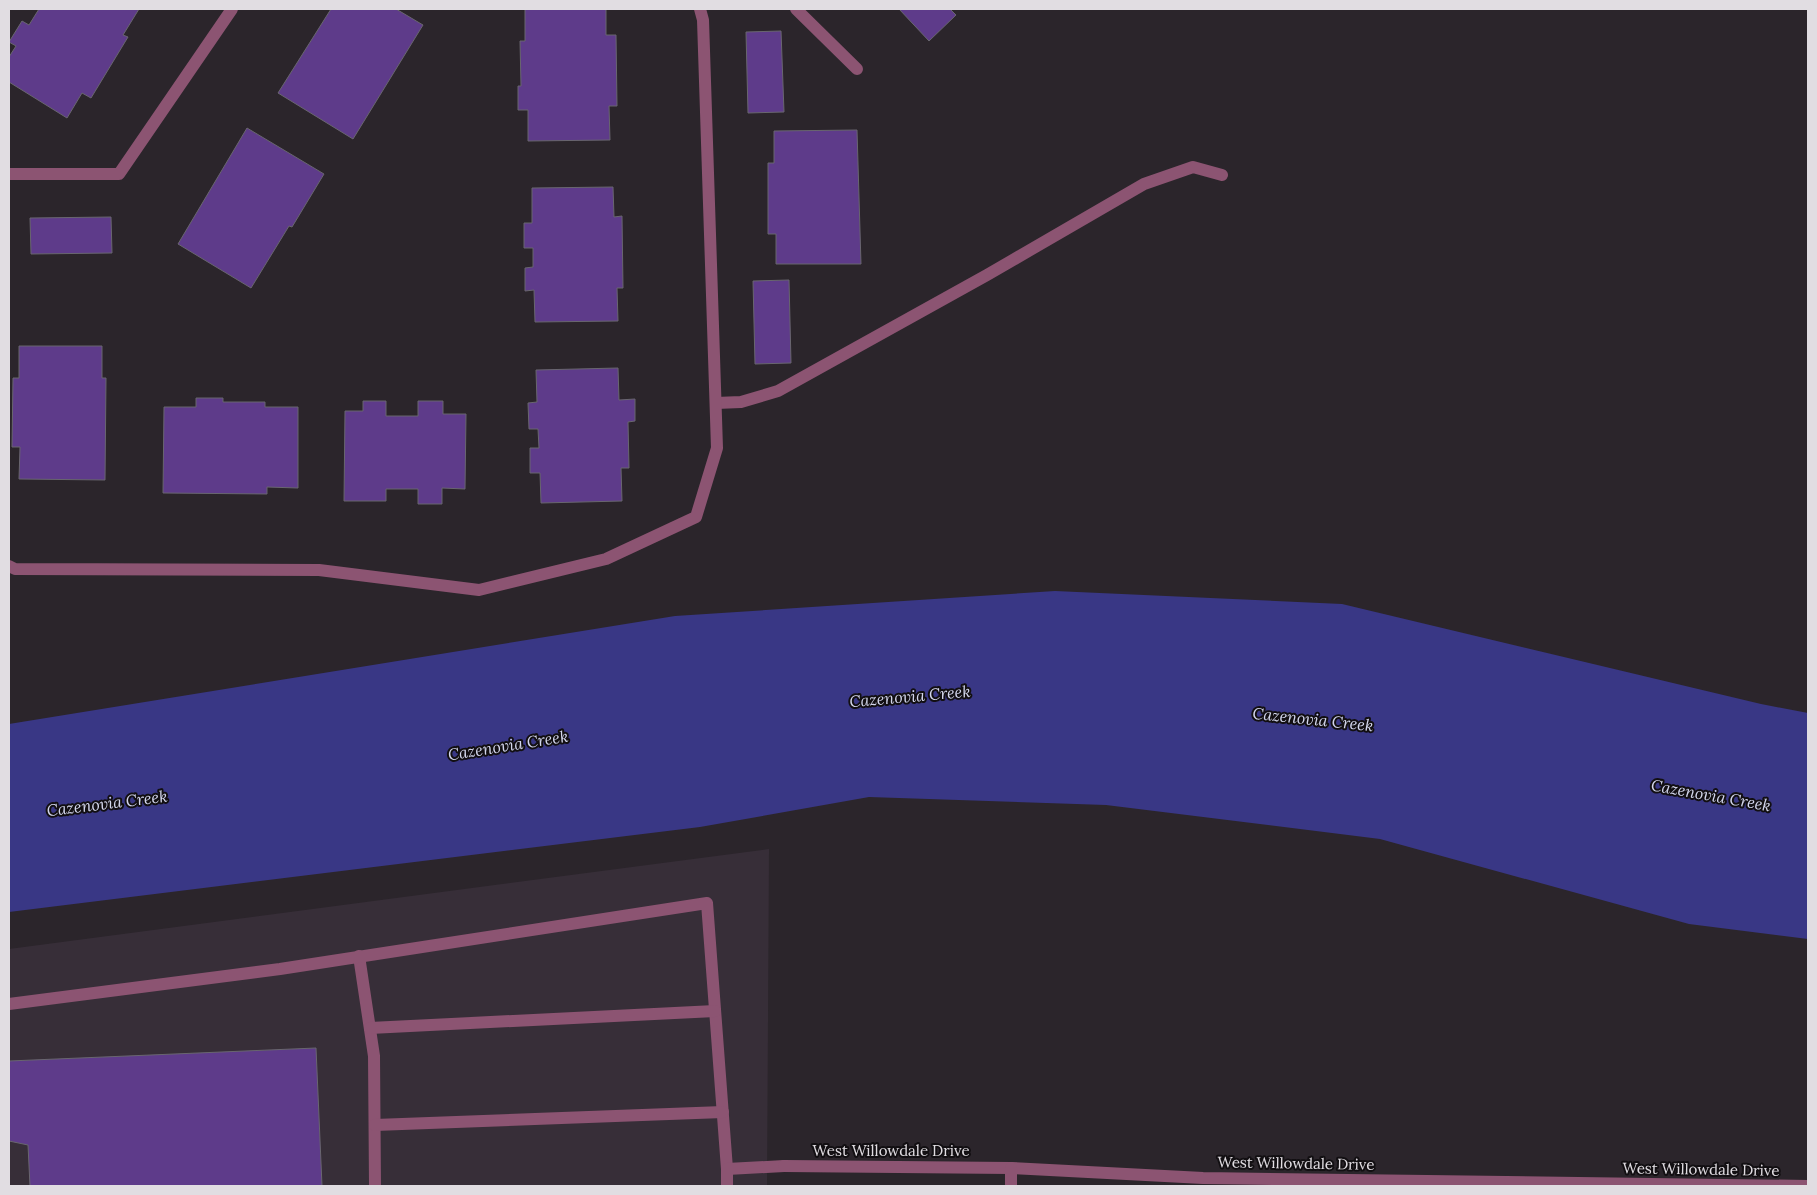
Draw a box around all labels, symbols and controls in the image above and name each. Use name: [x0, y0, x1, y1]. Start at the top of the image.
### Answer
water label: Cazenovia Creek: [849, 681, 971, 711]
water label: Cazenovia Creek: [1252, 703, 1374, 735]
water label: Cazenovia Creek: [447, 726, 569, 764]
water label: Cazenovia Creek: [1650, 775, 1772, 815]
water label: Cazenovia Creek: [46, 786, 168, 820]
street label: West Willowdale Drive: [812, 1141, 970, 1160]
street label: West Willowdale Drive: [1217, 1152, 1375, 1174]
street label: West Willowdale Drive: [1622, 1158, 1780, 1180]

